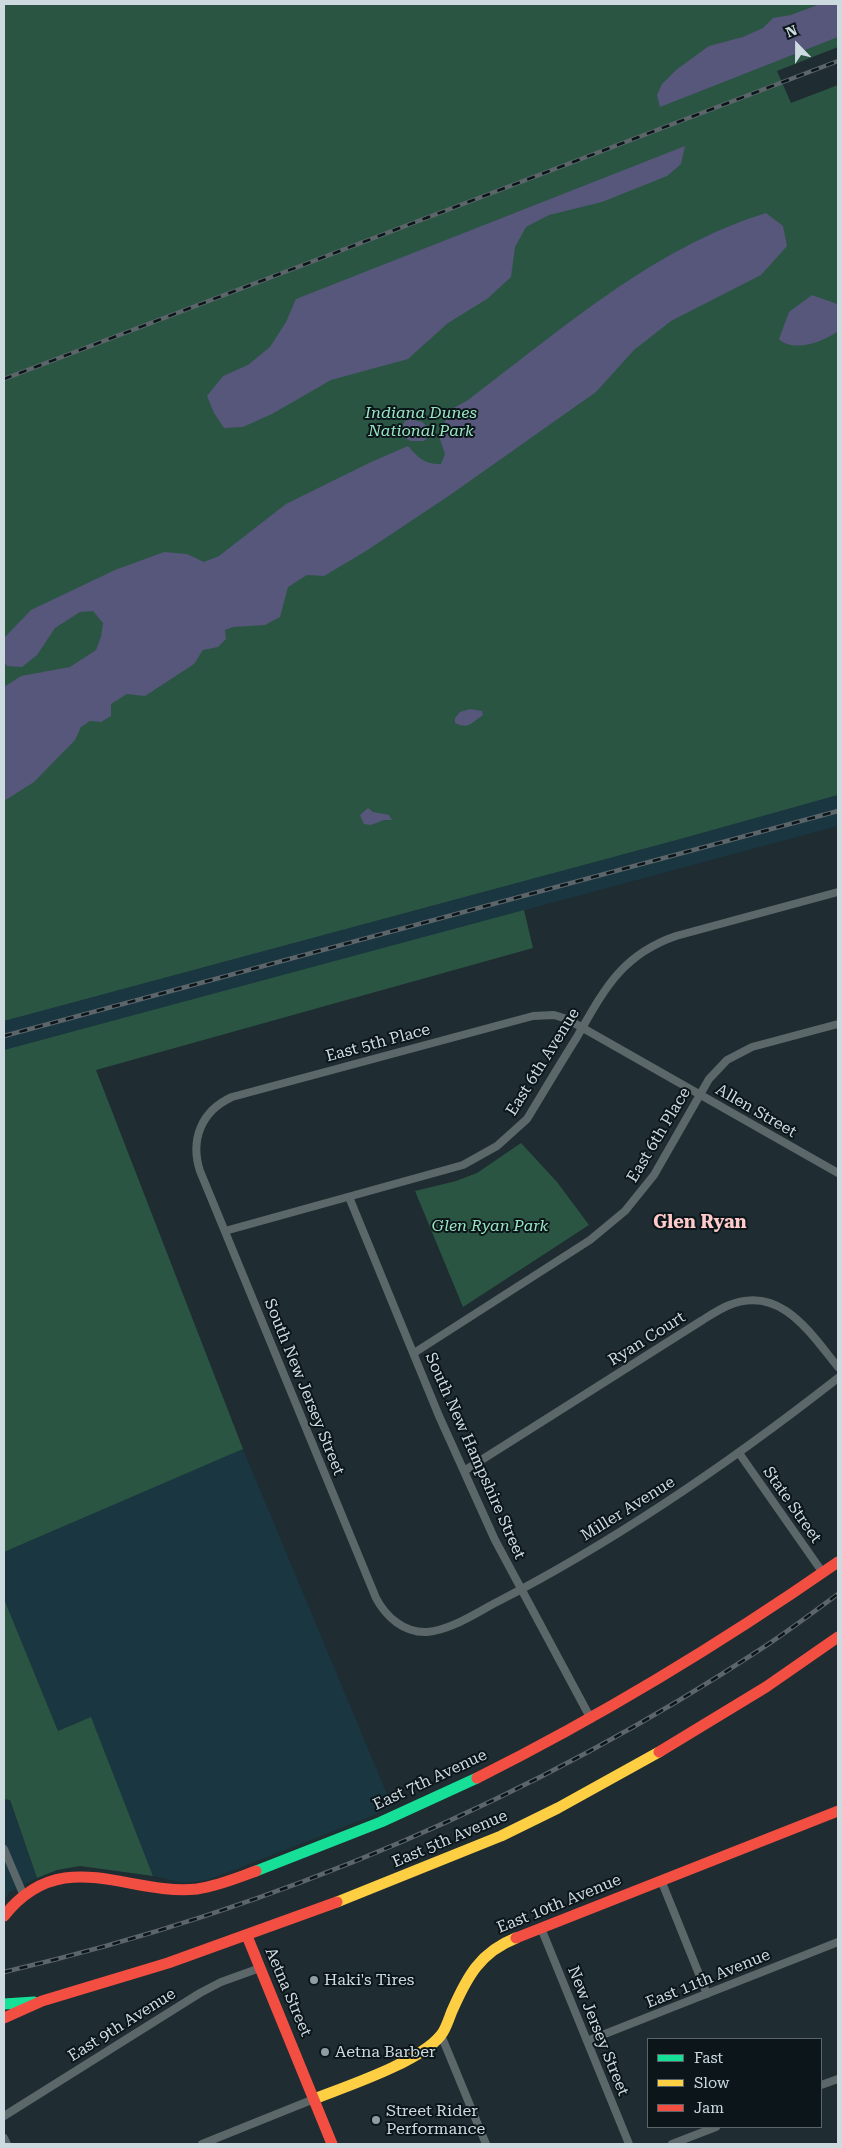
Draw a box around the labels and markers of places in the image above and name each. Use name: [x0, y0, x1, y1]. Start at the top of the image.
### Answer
place label: Haki's Tires: [324, 1970, 414, 1990]
marker: Haki's Tires: [308, 1974, 320, 1986]
place label: Aetna Barber: [335, 2042, 436, 2062]
marker: Aetna Barber: [319, 2046, 331, 2058]
place label: Street Rider Performance: [386, 2101, 485, 2139]
marker: Street Rider Performance: [370, 2114, 382, 2126]

